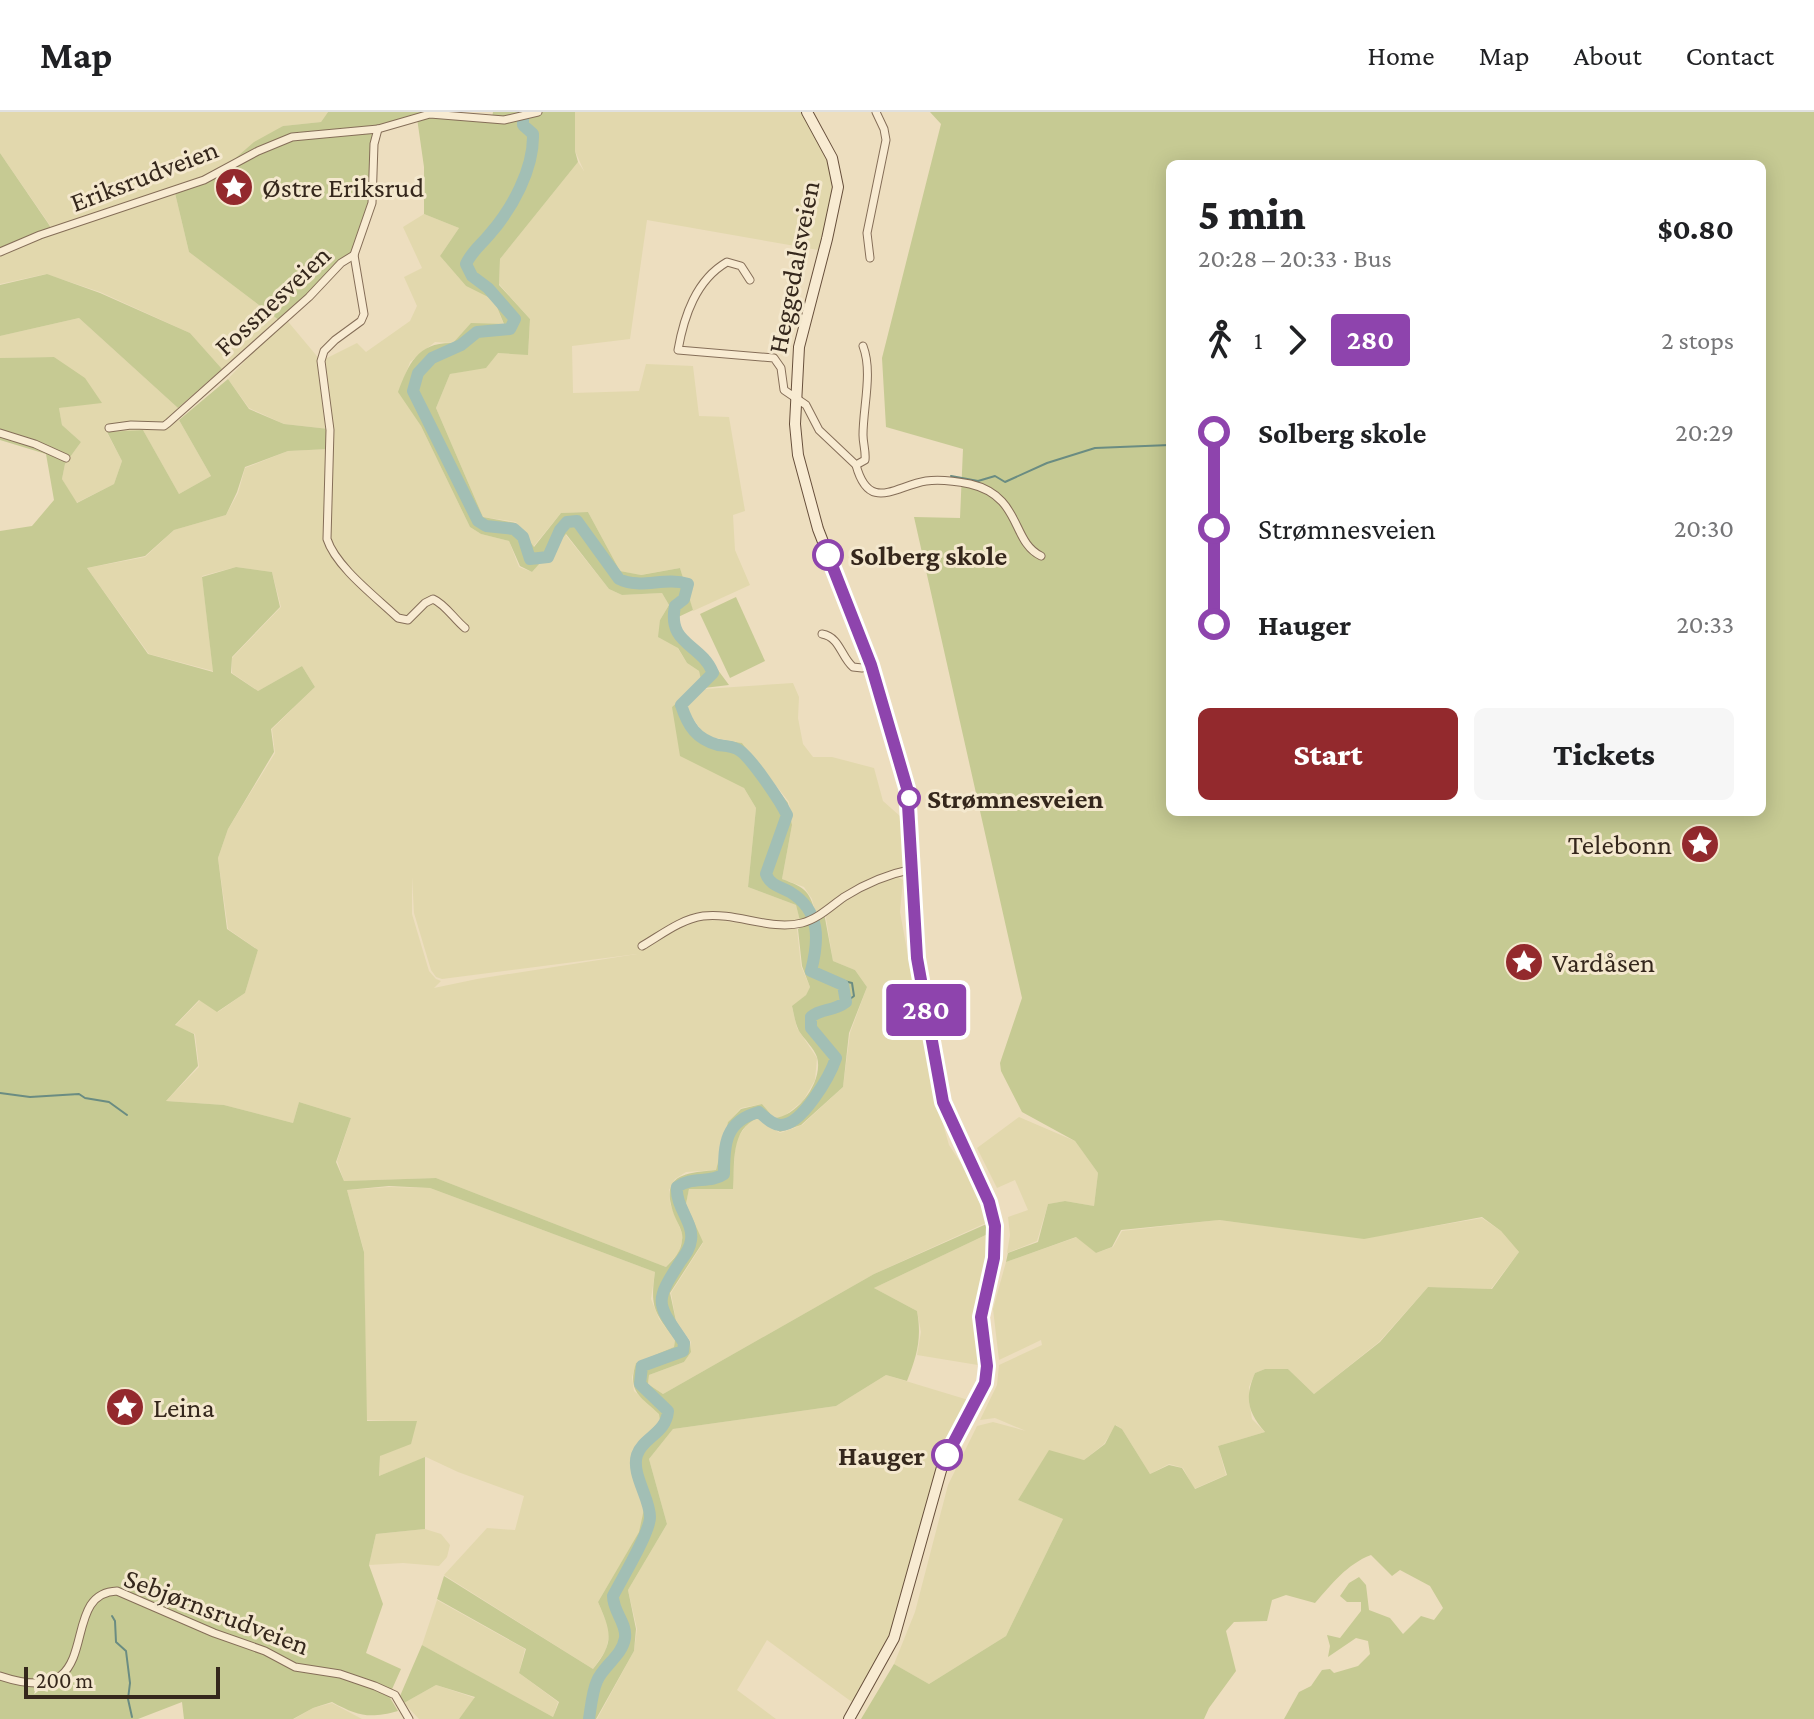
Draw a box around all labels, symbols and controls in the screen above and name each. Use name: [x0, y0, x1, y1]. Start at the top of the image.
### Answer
text: Map: [40, 34, 113, 76]
text: Home: [1368, 40, 1435, 71]
text: Map: [1479, 40, 1530, 71]
text: About: [1574, 40, 1642, 71]
text: Contact: [1686, 40, 1774, 71]
street label: Eriksrudveien: [66, 133, 223, 218]
place icon: Østre Eriksrud: [213, 166, 255, 208]
place label: Østre Eriksrud: [262, 172, 424, 203]
street label: Heggedalsveien: [762, 178, 825, 356]
text: 5 min: [1198, 190, 1306, 238]
text: $0.80: [1657, 212, 1734, 245]
street label: Fossnesveien: [208, 239, 337, 362]
text: 20:28 – 20:33 · Bus: [1198, 244, 1392, 273]
icon: walk: [1198, 318, 1242, 362]
icon: forward: [1275, 318, 1319, 362]
text: 280: [1347, 324, 1394, 355]
text: 1: [1254, 326, 1263, 355]
text: 2 stops: [1661, 326, 1734, 355]
text: Solberg skole: [1258, 416, 1426, 449]
text: 20:29: [1675, 418, 1734, 447]
text: Strømnesveien: [1258, 512, 1436, 545]
text: 20:30: [1674, 514, 1734, 543]
marker: Solberg skole: [813, 540, 843, 570]
place label: Solberg skole: [850, 540, 1007, 571]
text: Hauger: [1258, 608, 1351, 641]
text: 20:33: [1676, 610, 1734, 639]
button: Start: [1198, 708, 1458, 800]
button: Tickets: [1474, 708, 1734, 800]
place label: Strømnesveien: [927, 783, 1104, 814]
marker: Strømnesveien: [898, 787, 920, 809]
place icon: Telebonn: [1679, 823, 1721, 865]
place label: Telebonn: [1568, 829, 1672, 860]
place icon: Vardåsen: [1503, 941, 1545, 983]
place label: Vardåsen: [1552, 947, 1655, 978]
line badge: 280: [880, 984, 972, 1036]
text: 280: [902, 994, 950, 1025]
place icon: Leina: [104, 1386, 146, 1428]
place label: Leina: [153, 1392, 215, 1423]
place label: Hauger: [838, 1440, 925, 1471]
marker: Hauger: [932, 1440, 962, 1470]
street label: Sebjørnsrudveien: [120, 1562, 314, 1661]
scale bar: [24, 1663, 220, 1699]
text: 200 m: [36, 1668, 93, 1693]

